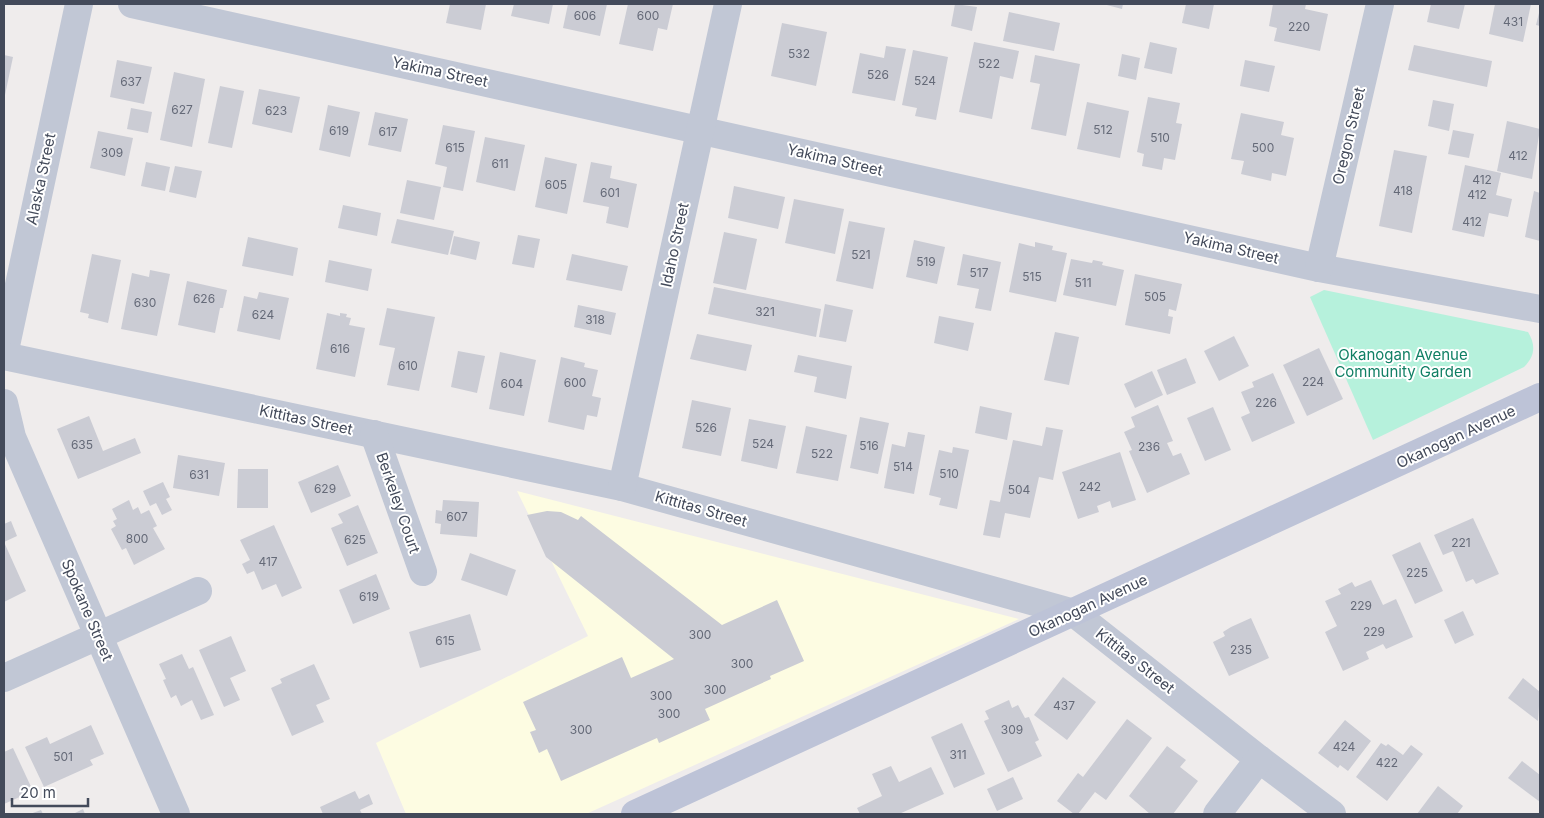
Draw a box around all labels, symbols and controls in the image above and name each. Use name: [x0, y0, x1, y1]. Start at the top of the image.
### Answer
house number: 606: [574, 8, 596, 23]
house number: 600: [637, 8, 659, 23]
house number: 431: [1503, 14, 1523, 29]
house number: 220: [1288, 19, 1310, 34]
house number: 532: [788, 46, 810, 61]
street label: Yakima Street: [390, 52, 490, 91]
house number: 522: [978, 56, 1000, 71]
house number: 526: [867, 67, 889, 82]
house number: 524: [914, 73, 936, 88]
house number: 637: [120, 74, 142, 89]
street label: Oregon Street: [1328, 85, 1369, 186]
house number: 627: [171, 102, 193, 117]
house number: 623: [265, 103, 287, 118]
house number: 512: [1093, 122, 1113, 137]
house number: 619: [329, 123, 349, 138]
house number: 617: [378, 124, 398, 139]
house number: 510: [1150, 130, 1170, 145]
street label: Alaska Street: [21, 131, 60, 227]
street label: Yakima Street: [785, 139, 885, 180]
house number: 615: [445, 140, 465, 155]
house number: 500: [1252, 140, 1274, 155]
house number: 309: [101, 145, 123, 160]
house number: 412: [1508, 148, 1528, 163]
house number: 611: [491, 156, 509, 171]
house number: 412: [1472, 172, 1492, 187]
house number: 605: [545, 177, 567, 192]
house number: 418: [1393, 183, 1413, 198]
house number: 601: [600, 185, 620, 200]
house number: 412: [1467, 187, 1487, 202]
street label: Idaho Street: [656, 201, 693, 289]
house number: 412: [1462, 214, 1482, 229]
street label: Yakima Street: [1181, 227, 1281, 268]
house number: 521: [851, 247, 871, 262]
house number: 519: [916, 254, 936, 269]
house number: 517: [970, 265, 989, 280]
house number: 515: [1022, 269, 1042, 284]
house number: 511: [1074, 275, 1092, 290]
house number: 505: [1144, 289, 1166, 304]
house number: 626: [193, 291, 215, 306]
house number: 630: [134, 295, 156, 310]
house number: 321: [755, 304, 775, 319]
house number: 624: [252, 307, 274, 322]
house number: 318: [585, 312, 605, 327]
house number: 616: [330, 341, 350, 356]
park label: Okanogan Avenue Community Garden: [1334, 345, 1472, 381]
house number: 610: [398, 358, 418, 373]
house number: 224: [1302, 374, 1324, 389]
house number: 600: [564, 375, 586, 390]
house number: 604: [501, 376, 524, 391]
house number: 226: [1255, 395, 1277, 410]
street label: Kittitas Street: [258, 400, 355, 439]
street label: Okanogan Avenue: [1393, 401, 1518, 472]
house number: 526: [695, 420, 717, 435]
house number: 524: [752, 436, 774, 451]
house number: 635: [71, 437, 93, 452]
house number: 516: [859, 438, 879, 453]
house number: 236: [1138, 439, 1160, 454]
house number: 522: [811, 446, 833, 461]
street label: Berkeley Court: [372, 450, 425, 556]
house number: 514: [893, 459, 913, 474]
house number: 510: [939, 466, 959, 481]
house number: 631: [189, 467, 209, 482]
house number: 242: [1079, 479, 1101, 494]
house number: 629: [314, 481, 336, 496]
house number: 504: [1008, 482, 1031, 497]
street label: Kittitas Street: [653, 486, 749, 531]
house number: 607: [446, 509, 468, 524]
house number: 800: [126, 531, 148, 546]
house number: 625: [344, 532, 366, 547]
house number: 221: [1451, 535, 1471, 550]
house number: 417: [258, 554, 278, 569]
street label: Spokane Street: [57, 556, 117, 664]
house number: 225: [1406, 565, 1428, 580]
street label: Okanogan Avenue: [1025, 570, 1150, 641]
house number: 619: [359, 589, 379, 604]
house number: 229: [1350, 598, 1372, 613]
street label: Kittitas Street: [1092, 624, 1179, 697]
house number: 229: [1363, 624, 1385, 639]
house number: 300: [689, 627, 711, 642]
house number: 615: [435, 633, 455, 648]
house number: 235: [1230, 642, 1252, 657]
house number: 300: [731, 656, 753, 671]
house number: 300: [704, 682, 726, 697]
house number: 300: [650, 688, 672, 703]
house number: 437: [1053, 698, 1075, 713]
house number: 300: [658, 706, 680, 721]
house number: 300: [570, 722, 592, 737]
house number: 309: [1001, 722, 1023, 737]
house number: 424: [1333, 739, 1356, 754]
house number: 311: [949, 747, 967, 762]
house number: 501: [53, 749, 73, 764]
house number: 422: [1376, 755, 1398, 770]
scale bar: [12, 776, 89, 808]
text: 20 m: [20, 783, 56, 802]

